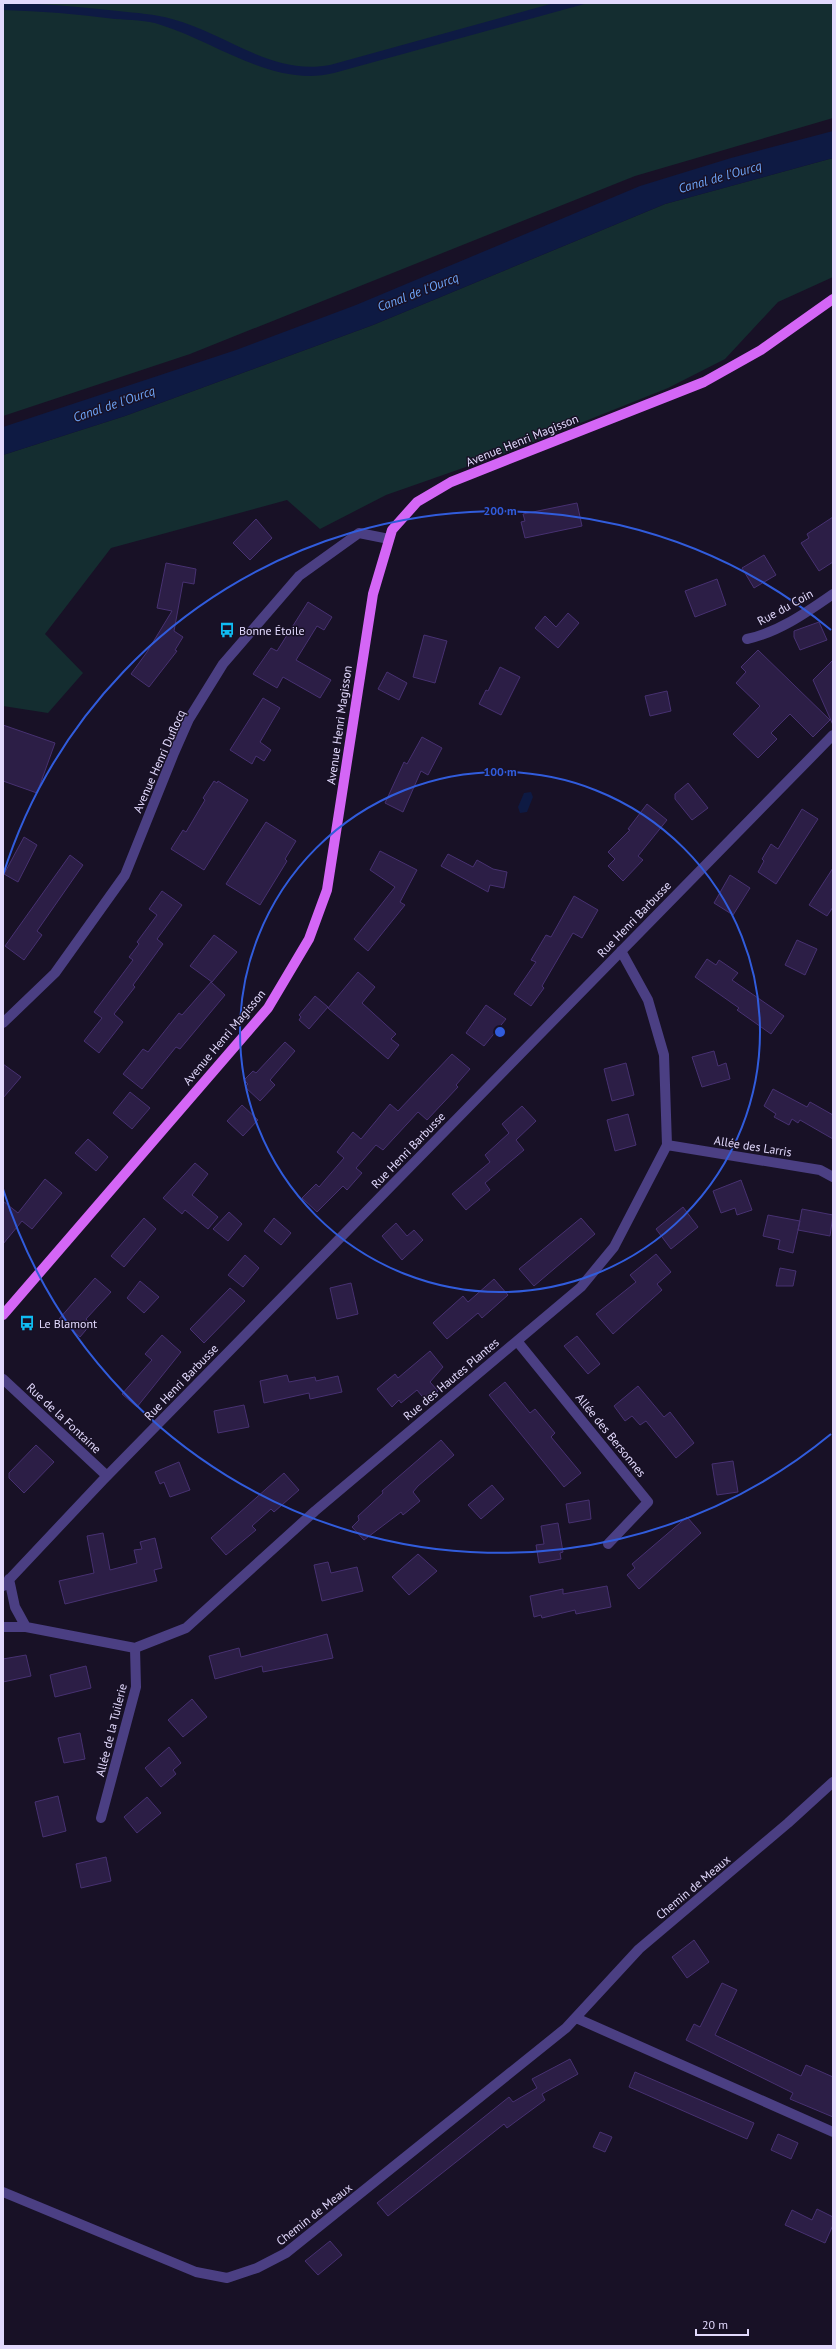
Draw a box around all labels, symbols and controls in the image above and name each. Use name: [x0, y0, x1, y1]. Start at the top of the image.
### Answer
water label: Canal de l'Ourcq: [676, 157, 764, 197]
water label: Canal de l'Ourcq: [375, 269, 461, 315]
water label: Canal de l'Ourcq: [71, 382, 158, 426]
street label: Avenue Henri Magisson: [464, 411, 580, 469]
text: 200 m: [483, 503, 517, 518]
street label: Rue du Coin: [754, 586, 816, 628]
bus stop icon: Bonne Étoile: [218, 621, 236, 639]
place label: Bonne Étoile: [239, 623, 305, 638]
street label: Avenue Henri Magisson: [323, 664, 355, 786]
street label: Avenue Henri Duflocq: [130, 707, 188, 815]
text: 100 m: [483, 764, 517, 779]
street label: Rue Henri Barbusse: [594, 878, 674, 960]
street label: Avenue Henri Magisson: [180, 986, 268, 1088]
centre of rings: [493, 1025, 507, 1039]
street label: Rue Henri Barbusse: [368, 1109, 448, 1191]
street label: Allée des Larris: [713, 1132, 793, 1160]
bus stop icon: Le Blamont: [18, 1314, 36, 1332]
place label: Le Blamont: [39, 1316, 97, 1331]
street label: Rue des Hautes Plantes: [400, 1335, 502, 1423]
street label: Rue Henri Barbusse: [141, 1341, 221, 1423]
street label: Rue de la Fontaine: [24, 1380, 104, 1456]
street label: Allée des Bersonnes: [573, 1390, 649, 1480]
street label: Allée de la Tuilerie: [92, 1682, 130, 1778]
street label: Chemin de Meaux: [653, 1852, 733, 1922]
street label: Chemin de Meaux: [273, 2180, 355, 2248]
scale bar: [696, 2311, 748, 2337]
text: 20 m: [702, 2317, 728, 2332]

